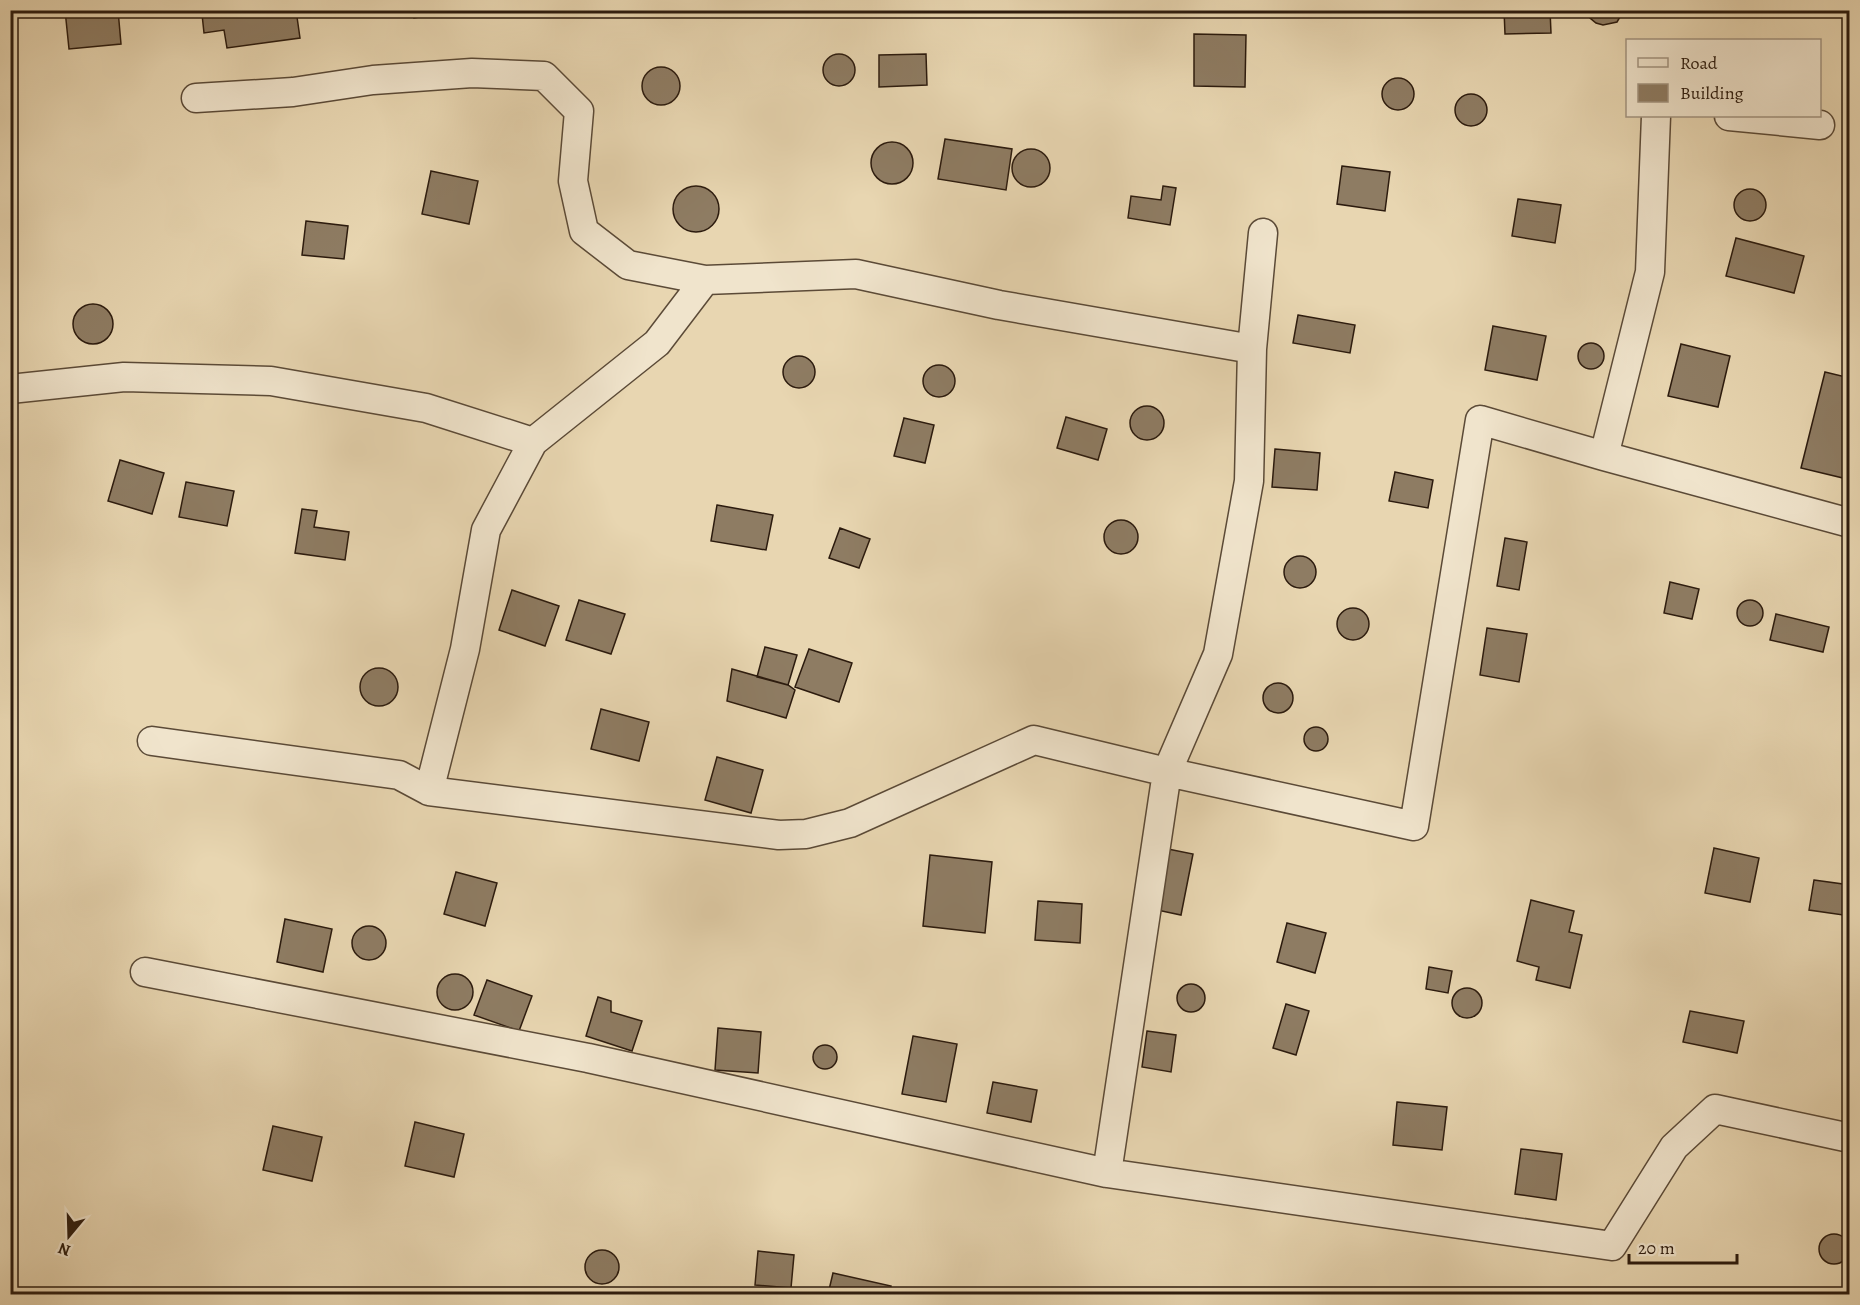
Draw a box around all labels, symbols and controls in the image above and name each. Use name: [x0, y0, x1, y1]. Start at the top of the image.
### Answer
legend: [1626, 39, 1821, 117]
text: Road: [1680, 51, 1718, 75]
text: Building: [1680, 81, 1744, 105]
north arrow: [39, 1206, 99, 1266]
scale bar: [1629, 1227, 1737, 1265]
text: 20 m: [1638, 1236, 1675, 1260]
text: N: [55, 1237, 74, 1262]

